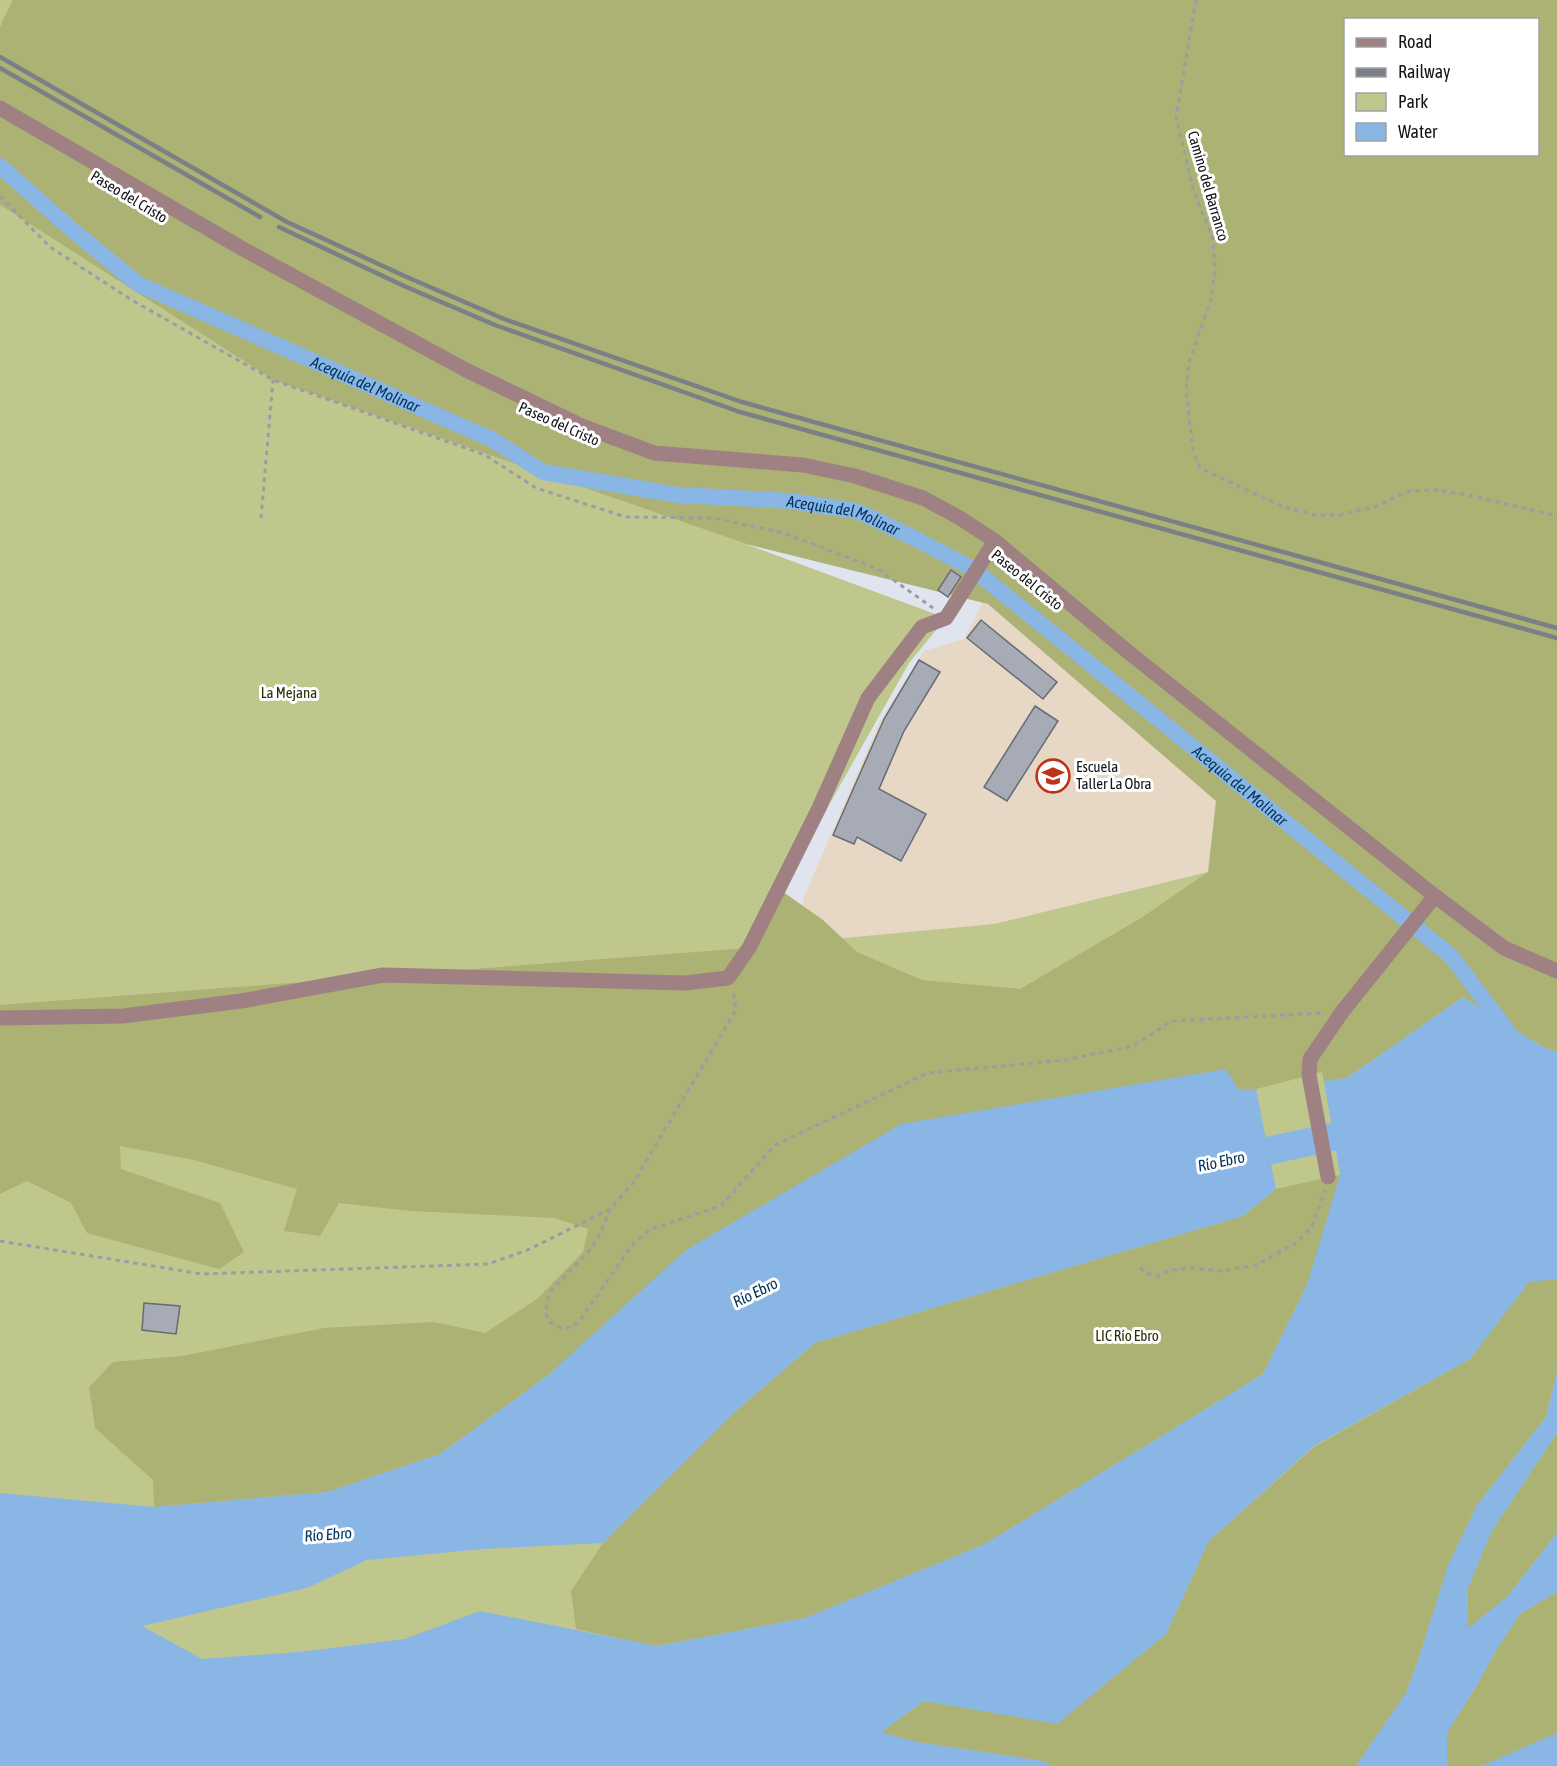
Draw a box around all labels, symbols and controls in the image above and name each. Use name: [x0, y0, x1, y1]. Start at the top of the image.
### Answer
legend: [1344, 18, 1539, 156]
text: Road: [1398, 31, 1432, 52]
text: Railway: [1398, 61, 1450, 82]
text: Park: [1398, 91, 1428, 112]
text: Water: [1398, 121, 1438, 142]
street label: Camino del Barranco: [1185, 129, 1232, 243]
street label: Paseo del Cristo: [88, 167, 171, 226]
water label: Acequia del Molinar: [307, 352, 424, 416]
street label: Paseo del Cristo: [516, 398, 602, 449]
water label: Acequia del Molinar: [784, 491, 903, 539]
street label: Paseo del Cristo: [988, 546, 1066, 613]
park label: La Mejana: [261, 684, 317, 701]
water label: Acequia del Molinar: [1188, 741, 1292, 830]
school or university icon: Escuela Taller La Obra: [1035, 758, 1071, 794]
place label: Escuela Taller La Obra: [1076, 758, 1151, 792]
water label: Río Ebro: [1196, 1147, 1246, 1175]
water label: Río Ebro: [730, 1273, 780, 1311]
park label: LIC Río Ebro: [1095, 1327, 1159, 1344]
water label: Río Ebro: [304, 1523, 352, 1545]

